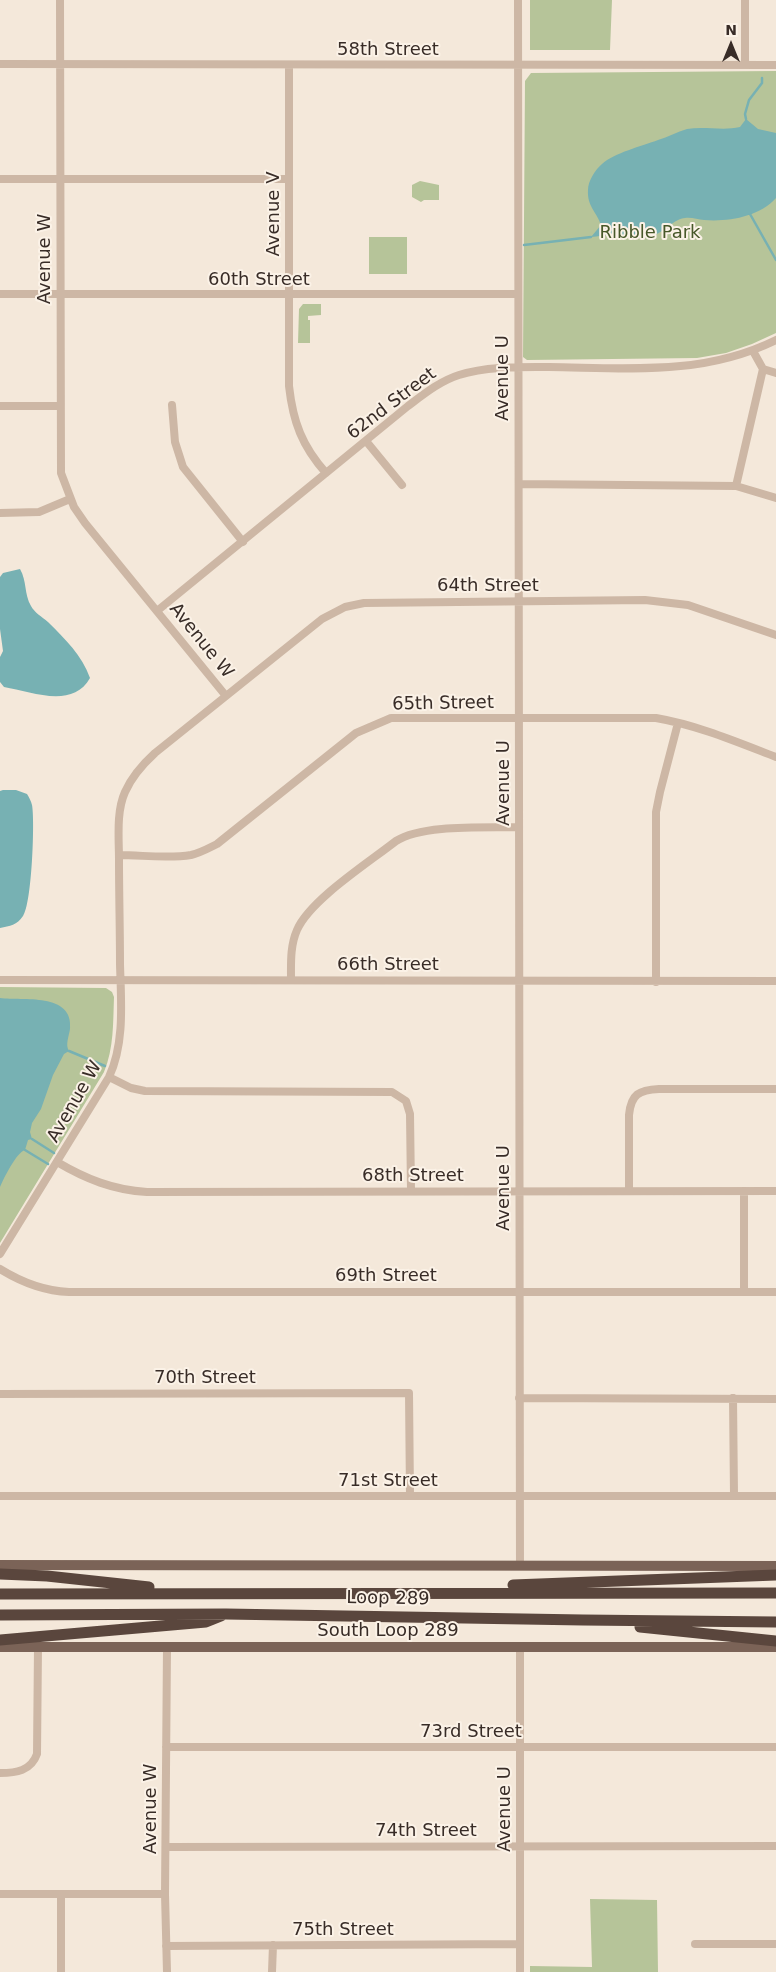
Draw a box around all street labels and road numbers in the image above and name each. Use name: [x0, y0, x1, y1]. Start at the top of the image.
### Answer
street label: 58th Street: [337, 39, 439, 61]
street label: Avenue V: [263, 172, 285, 256]
street label: Avenue W: [34, 214, 56, 304]
street label: 60th Street: [208, 269, 310, 291]
street label: Avenue U: [492, 335, 514, 421]
street label: 62nd Street: [343, 363, 441, 445]
street label: 64th Street: [437, 575, 539, 597]
street label: Avenue W: [164, 599, 238, 683]
street label: 65th Street: [392, 692, 494, 716]
street label: Avenue U: [493, 740, 515, 826]
street label: 66th Street: [337, 954, 439, 976]
street label: Avenue W: [43, 1057, 107, 1147]
street label: Avenue U: [493, 1145, 515, 1231]
street label: 68th Street: [362, 1165, 464, 1187]
street label: 69th Street: [335, 1265, 437, 1287]
street label: 70th Street: [154, 1367, 256, 1389]
street label: 71st Street: [338, 1470, 438, 1492]
street label: Loop 289: [346, 1587, 430, 1611]
street label: South Loop 289: [317, 1620, 459, 1642]
street label: 73rd Street: [420, 1721, 522, 1743]
street label: Avenue W: [140, 1764, 162, 1854]
street label: Avenue U: [494, 1766, 516, 1852]
street label: 74th Street: [375, 1820, 477, 1842]
street label: 75th Street: [292, 1919, 394, 1941]

